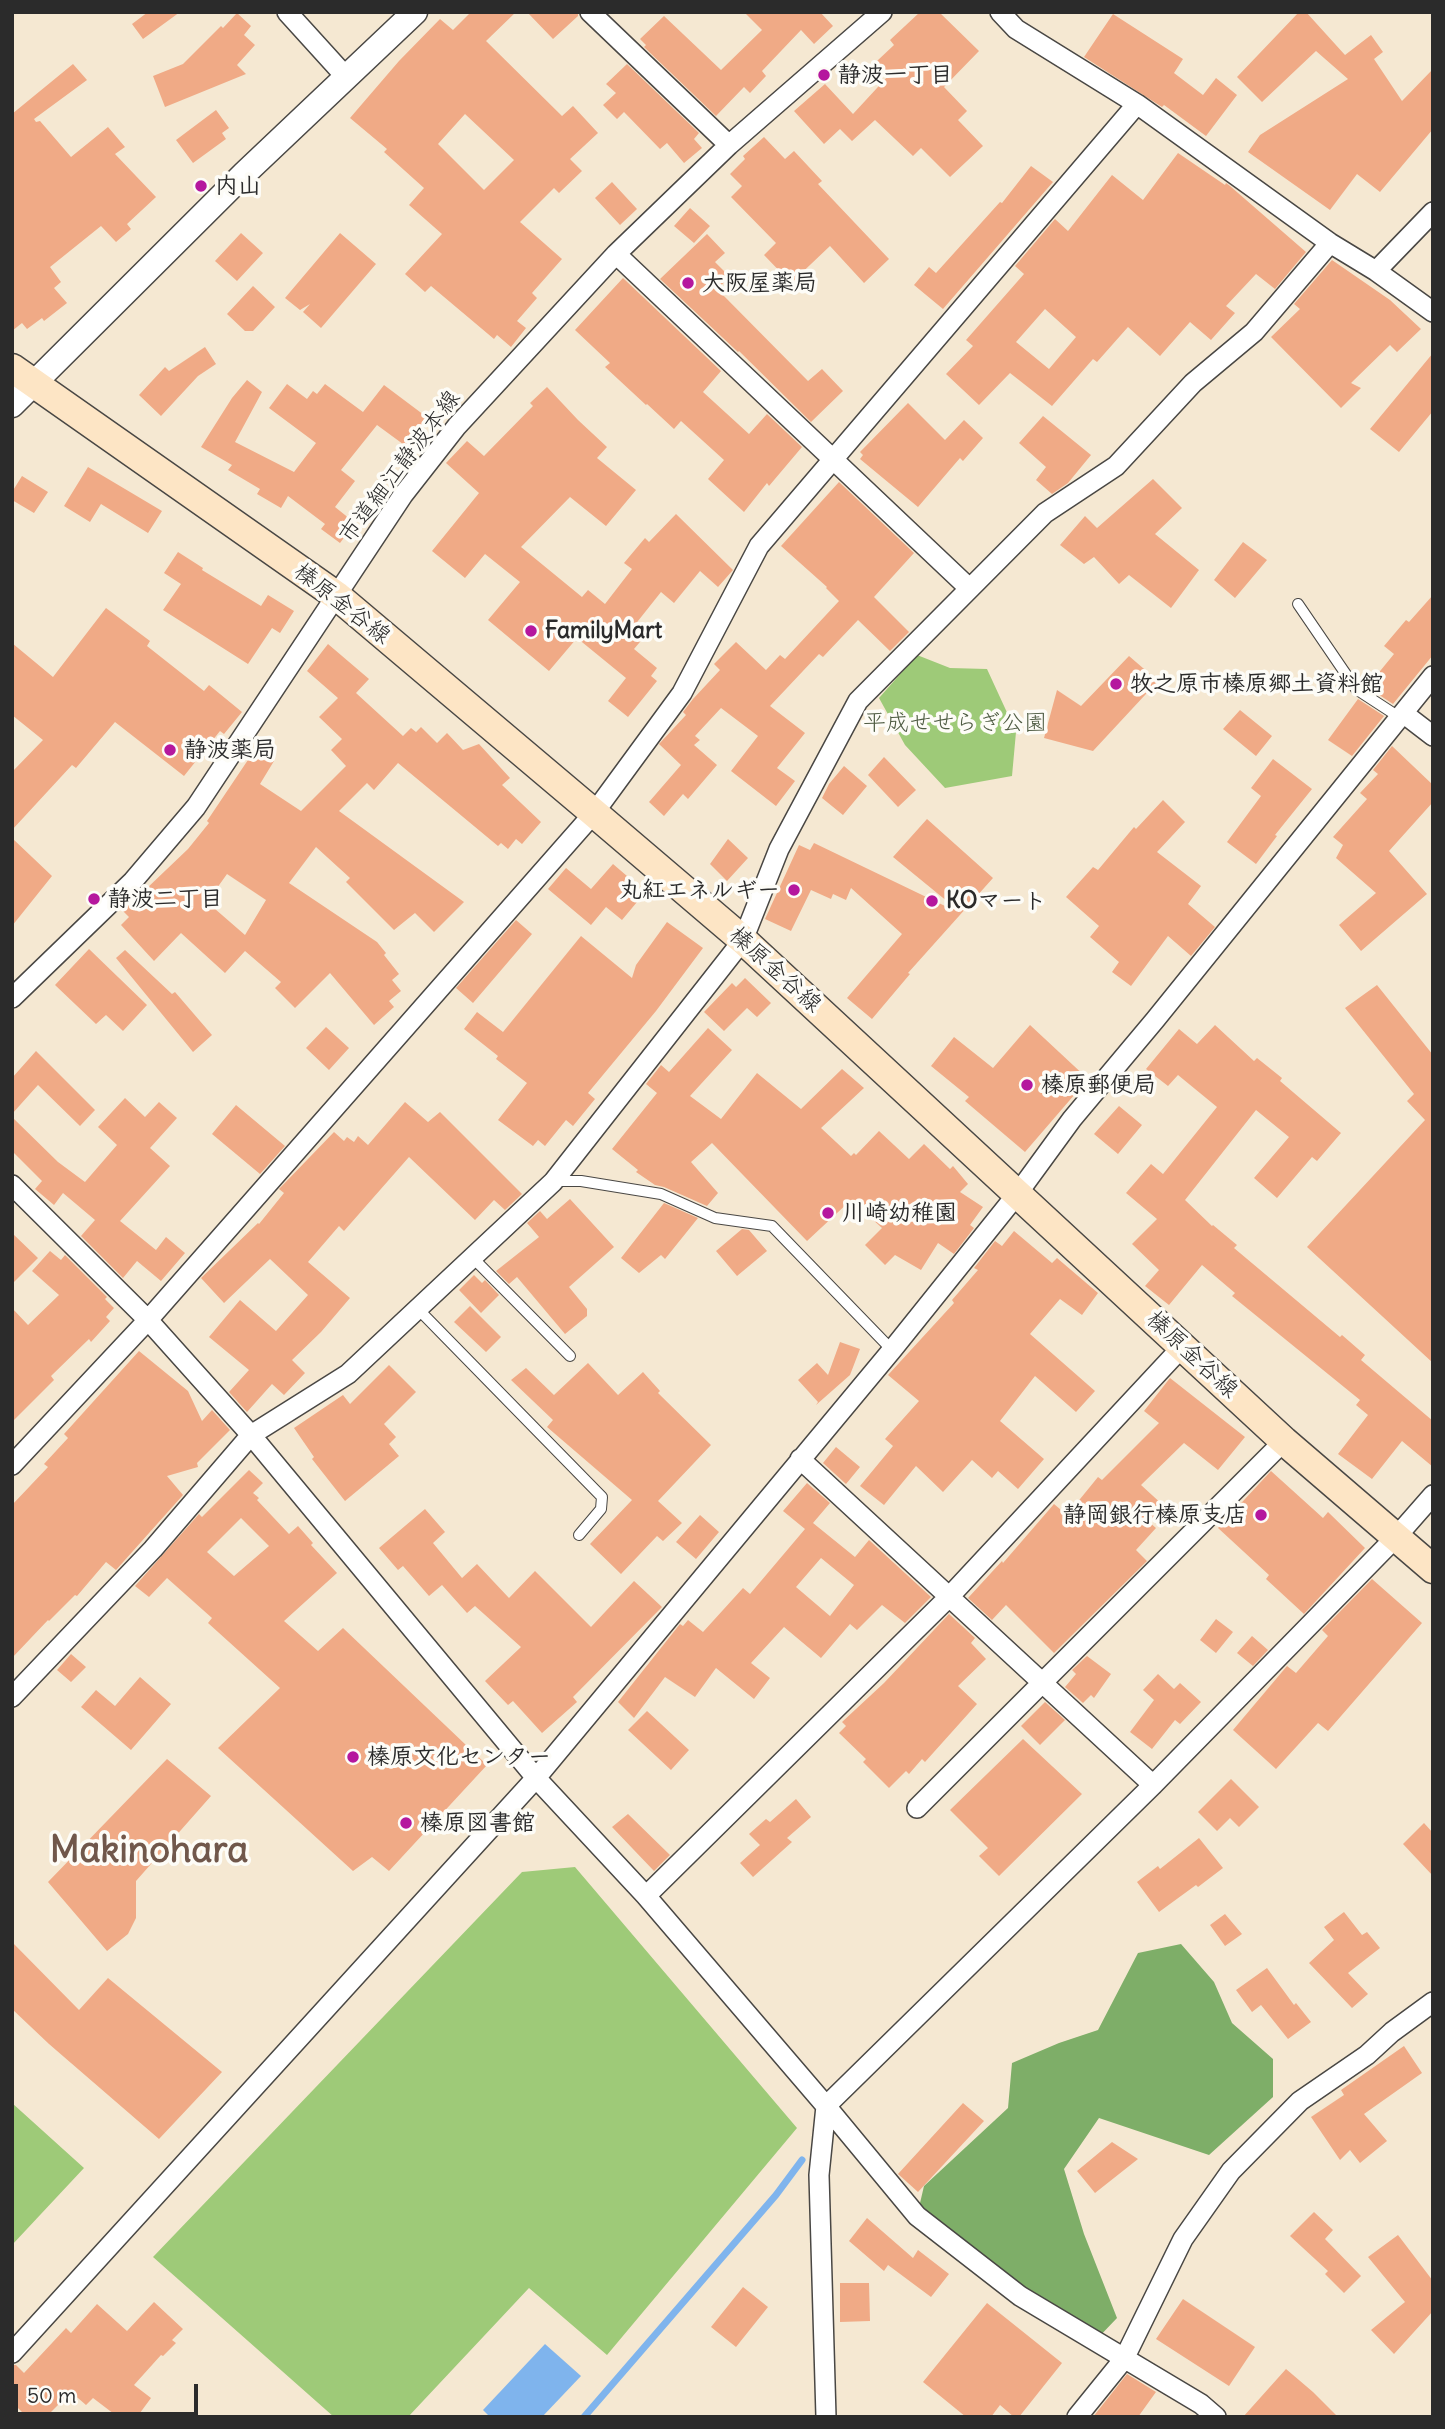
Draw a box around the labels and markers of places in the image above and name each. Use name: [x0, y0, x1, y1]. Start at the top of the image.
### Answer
place label: 静波一丁目: [838, 61, 953, 89]
marker: 静波一丁目: [816, 67, 832, 83]
place label: 内山: [215, 172, 261, 200]
marker: 内山: [193, 178, 209, 194]
place label: 大阪屋薬局: [702, 269, 817, 297]
marker: 大阪屋薬局: [680, 275, 696, 291]
place label: FamilyMart: [545, 617, 662, 645]
marker: FamilyMart: [523, 623, 539, 639]
place label: 牧之原市榛原郷土資料館: [1130, 670, 1383, 698]
marker: 牧之原市榛原郷土資料館: [1108, 676, 1124, 692]
place label: 静波薬局: [184, 736, 276, 764]
marker: 静波薬局: [162, 742, 178, 758]
place label: 丸紅エネルギー: [619, 876, 780, 904]
marker: 丸紅エネルギー: [786, 882, 802, 898]
place label: 静波二丁目: [108, 885, 223, 913]
place label: KOマート: [946, 887, 1046, 915]
marker: 静波二丁目: [86, 891, 102, 907]
marker: KOマート: [924, 893, 940, 909]
place label: 榛原郵便局: [1041, 1071, 1156, 1099]
marker: 榛原郵便局: [1019, 1077, 1035, 1093]
place label: 川崎幼稚園: [842, 1199, 957, 1227]
marker: 川崎幼稚園: [820, 1205, 836, 1221]
place label: 静岡銀行榛原支店: [1063, 1501, 1247, 1529]
marker: 静岡銀行榛原支店: [1253, 1507, 1269, 1523]
place label: 榛原文化センター: [367, 1743, 551, 1771]
marker: 榛原文化センター: [345, 1749, 361, 1765]
place label: 榛原図書館: [420, 1809, 535, 1837]
marker: 榛原図書館: [398, 1815, 414, 1831]

